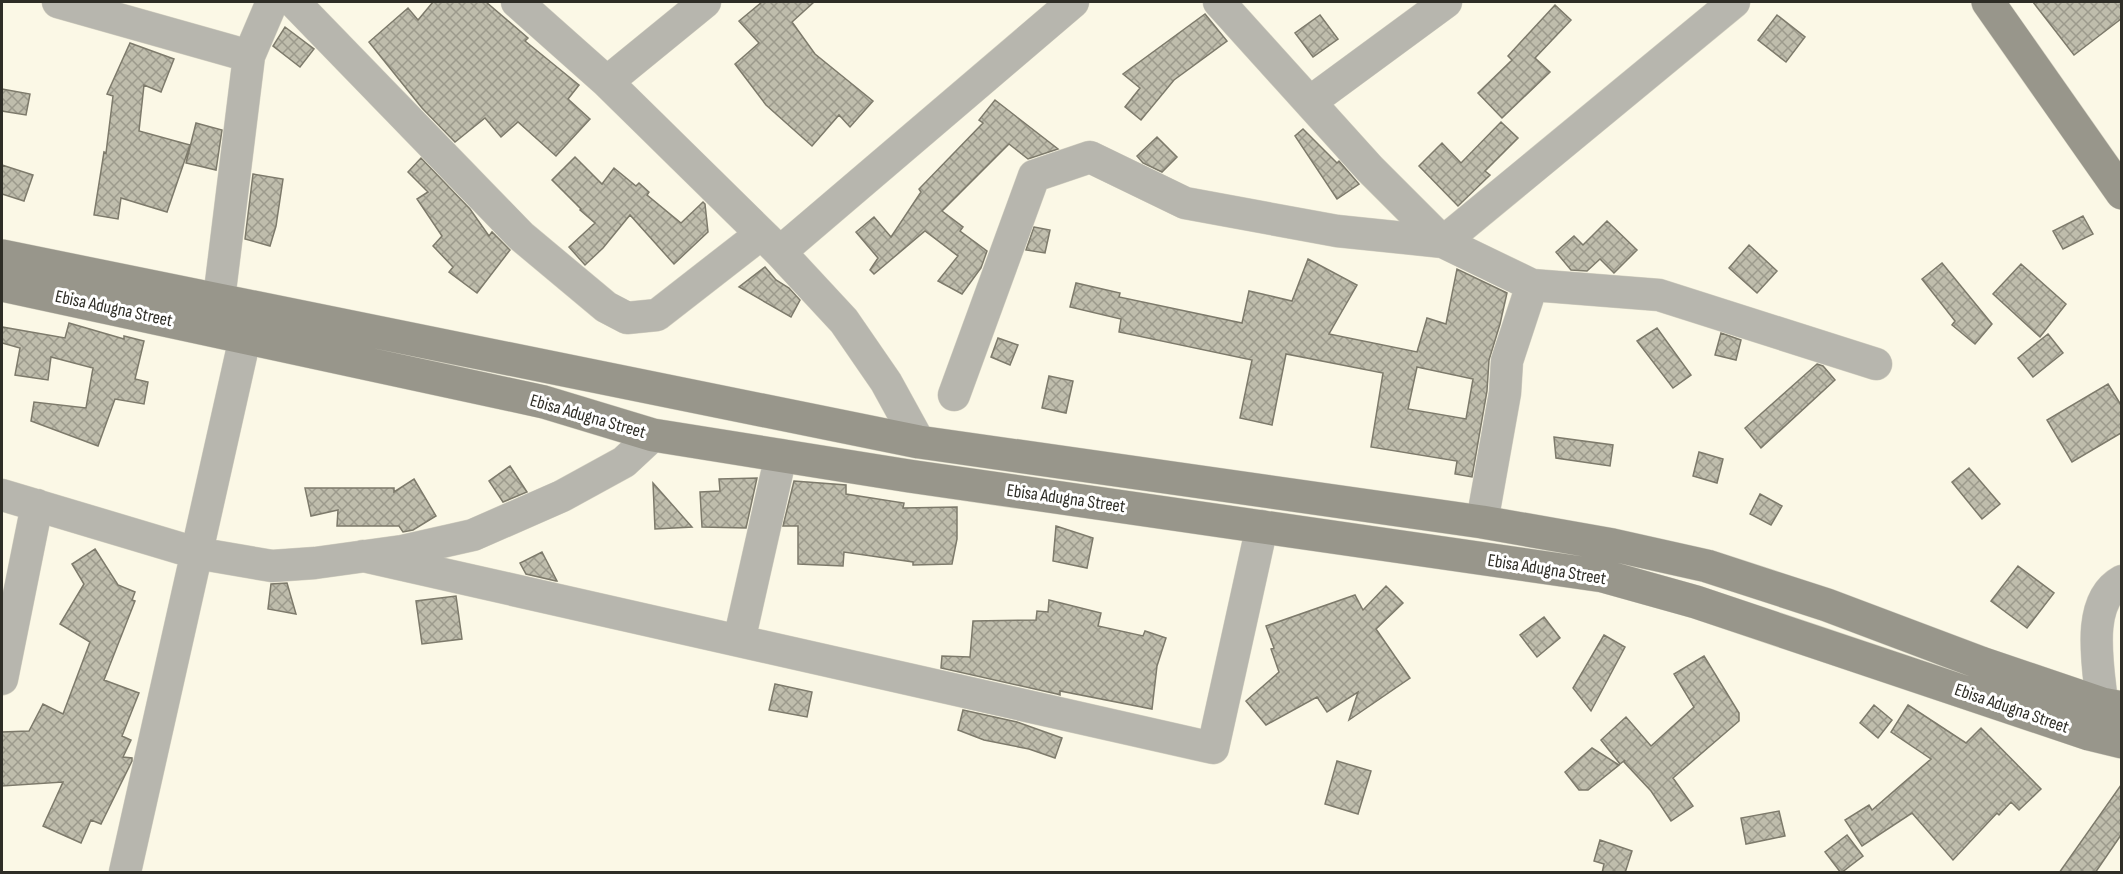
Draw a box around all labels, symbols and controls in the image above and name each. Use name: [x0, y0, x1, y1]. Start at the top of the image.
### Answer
street label: Ebisa Adugna Street: [53, 286, 175, 331]
street label: Ebisa Adugna Street: [528, 390, 649, 443]
street label: Ebisa Adugna Street: [1005, 480, 1127, 517]
street label: Ebisa Adugna Street: [1486, 550, 1608, 589]
street label: Ebisa Adugna Street: [1952, 679, 2072, 738]

